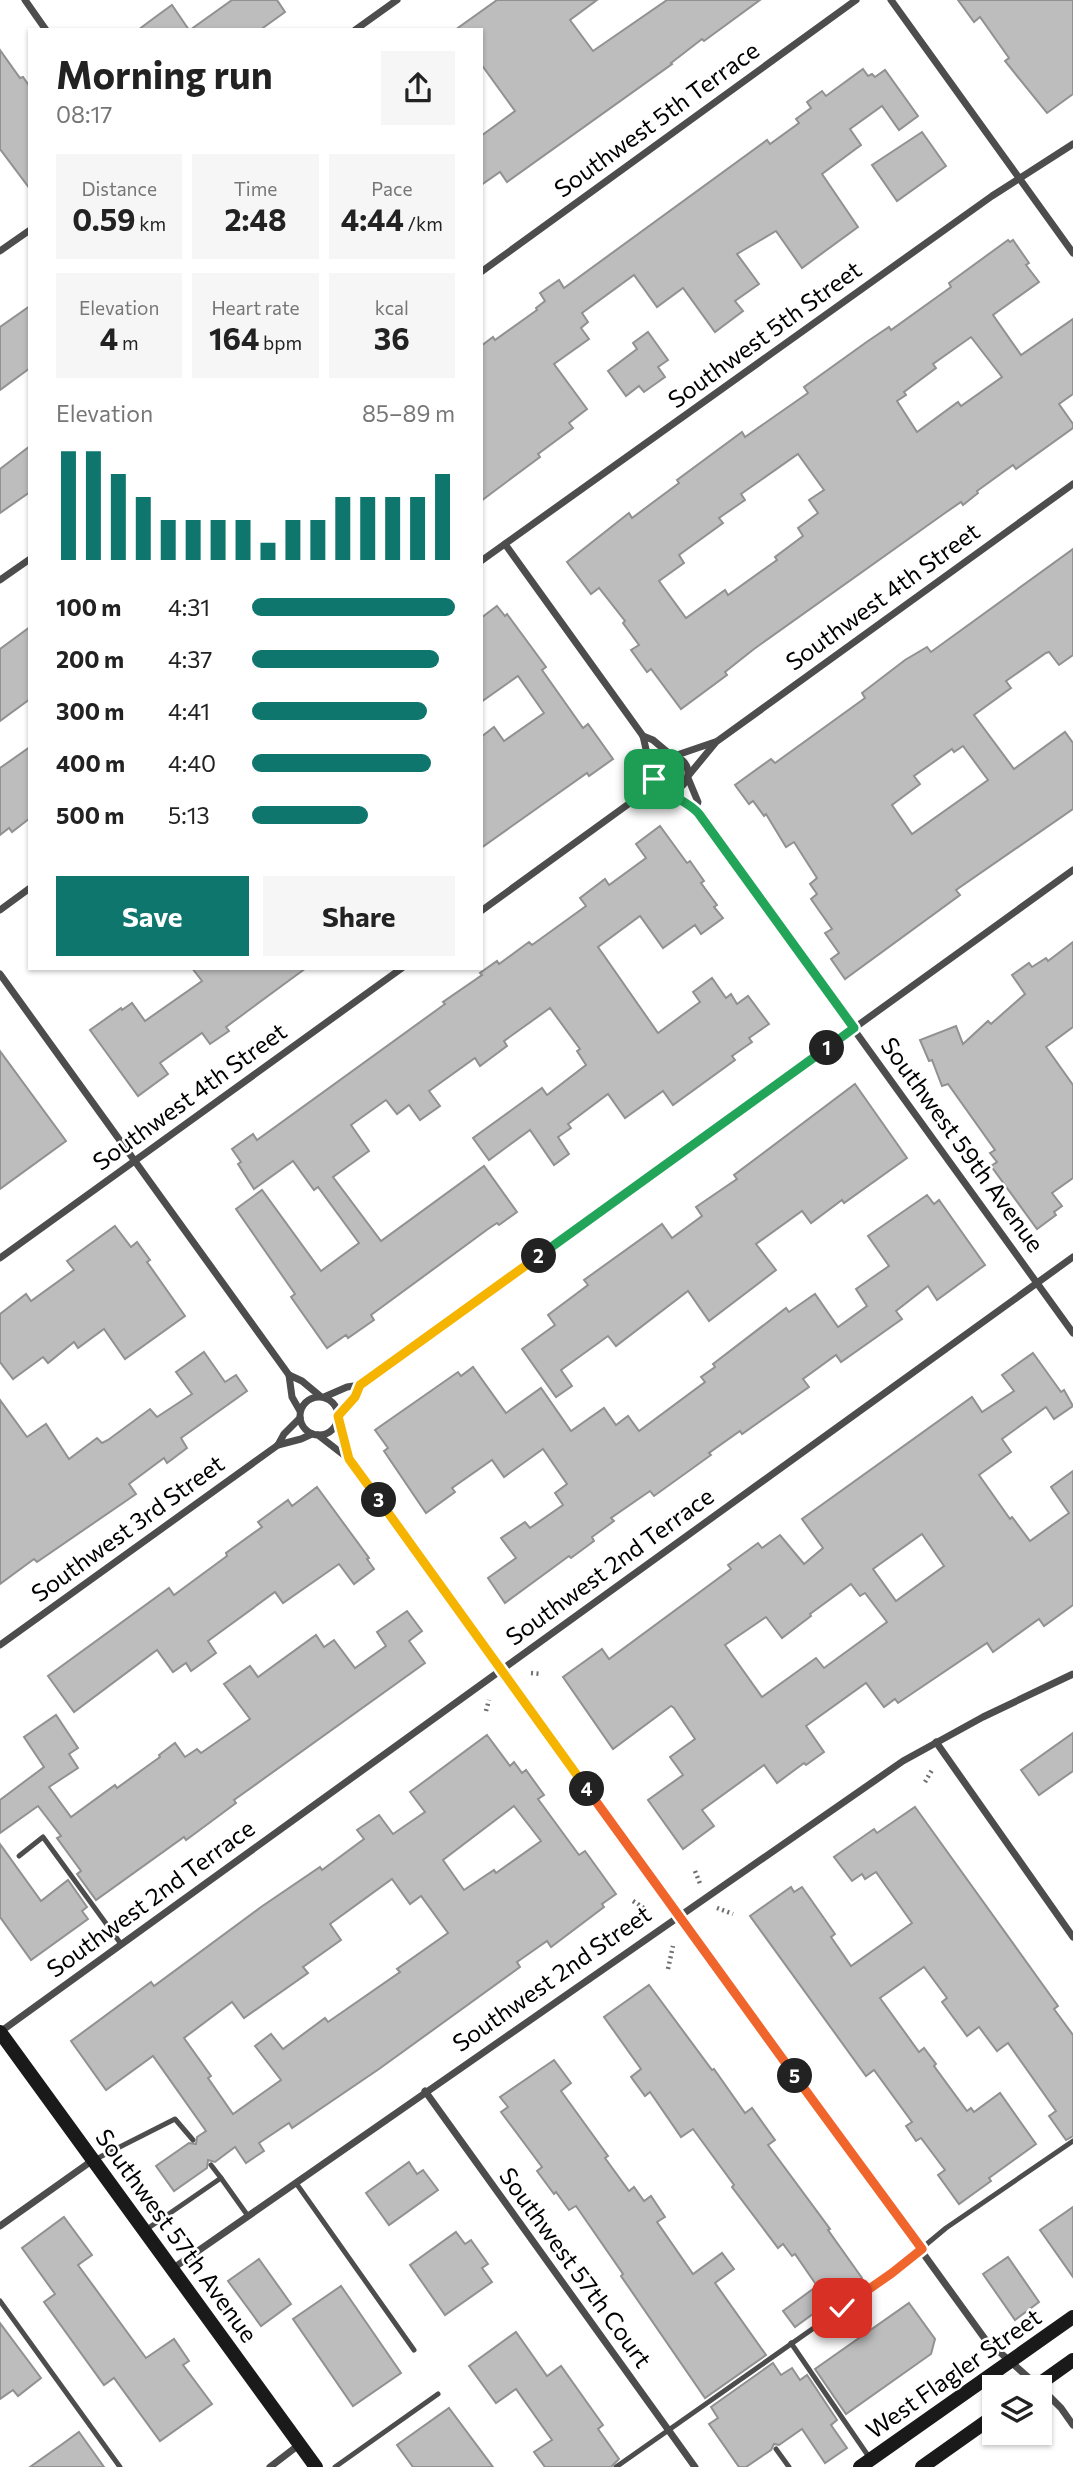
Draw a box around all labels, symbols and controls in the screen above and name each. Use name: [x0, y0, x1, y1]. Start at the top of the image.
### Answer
street label: Southwest 5th Terrace: [548, 35, 764, 203]
text: Morning run: [56, 50, 273, 97]
button: share: [381, 51, 455, 125]
text: 08:17: [56, 100, 112, 128]
text: Distance: [81, 177, 157, 200]
text: Time: [234, 177, 277, 200]
text: Pace: [371, 177, 412, 200]
text: 0.59: [72, 200, 136, 237]
text: 2:48: [225, 200, 286, 237]
text: 4:44: [341, 200, 404, 237]
text: km: [136, 212, 166, 235]
text: /km: [404, 212, 443, 235]
street label: Southwest 5th Street: [662, 254, 866, 414]
text: Elevation: [79, 296, 159, 319]
text: Heart rate: [211, 296, 300, 319]
text: kcal: [375, 296, 409, 319]
text: 4: [100, 319, 118, 356]
text: 164: [209, 319, 259, 356]
text: 36: [374, 319, 410, 356]
text: m: [118, 331, 138, 354]
text: bpm: [259, 331, 302, 354]
text: Elevation: [56, 399, 153, 427]
text: 85–89 m: [362, 399, 455, 427]
street label: Southwest 4th Street: [780, 516, 985, 676]
text: 100 m: [56, 593, 121, 621]
text: 4:31: [168, 593, 210, 621]
text: 200 m: [56, 645, 124, 673]
text: 4:37: [168, 645, 212, 673]
text: 300 m: [56, 697, 124, 725]
text: 4:41: [168, 697, 210, 725]
text: 400 m: [56, 749, 125, 777]
text: 4:40: [168, 749, 216, 777]
pin: [624, 749, 684, 809]
icon: arrive: [635, 760, 673, 798]
text: 500 m: [56, 801, 124, 829]
text: 5:13: [168, 801, 210, 829]
button: Save: [56, 876, 249, 956]
button: Share: [263, 876, 455, 956]
street label: Southwest 4th Street: [87, 1016, 292, 1176]
pin: 1: [810, 1030, 844, 1066]
street label: Southwest 59th Avenue: [876, 1031, 1051, 1257]
text: 1: [822, 1036, 831, 1059]
pin: 2: [522, 1238, 556, 1274]
text: 2: [533, 1244, 544, 1267]
street label: Southwest 3rd Street: [25, 1448, 229, 1607]
street label: Southwest 2nd Terrace: [500, 1481, 719, 1651]
pin: 3: [362, 1482, 396, 1518]
text: 3: [373, 1488, 384, 1511]
pin: 4: [570, 1772, 604, 1806]
text: 4: [581, 1777, 592, 1800]
street label: Southwest 2nd Terrace: [41, 1813, 260, 1983]
street label: Southwest 2nd Street: [446, 1898, 656, 2057]
pin: 5: [778, 2058, 812, 2094]
text: 5: [789, 2064, 800, 2087]
street label: Southwest 57th Avenue: [90, 2123, 264, 2347]
street label: Southwest 57th Court: [494, 2161, 659, 2373]
pin: [812, 2278, 872, 2338]
icon: check: [823, 2289, 861, 2327]
street label: West Flagler Street: [860, 2301, 1046, 2444]
map controls: [982, 2375, 1052, 2445]
button: layers: [982, 2375, 1052, 2445]

